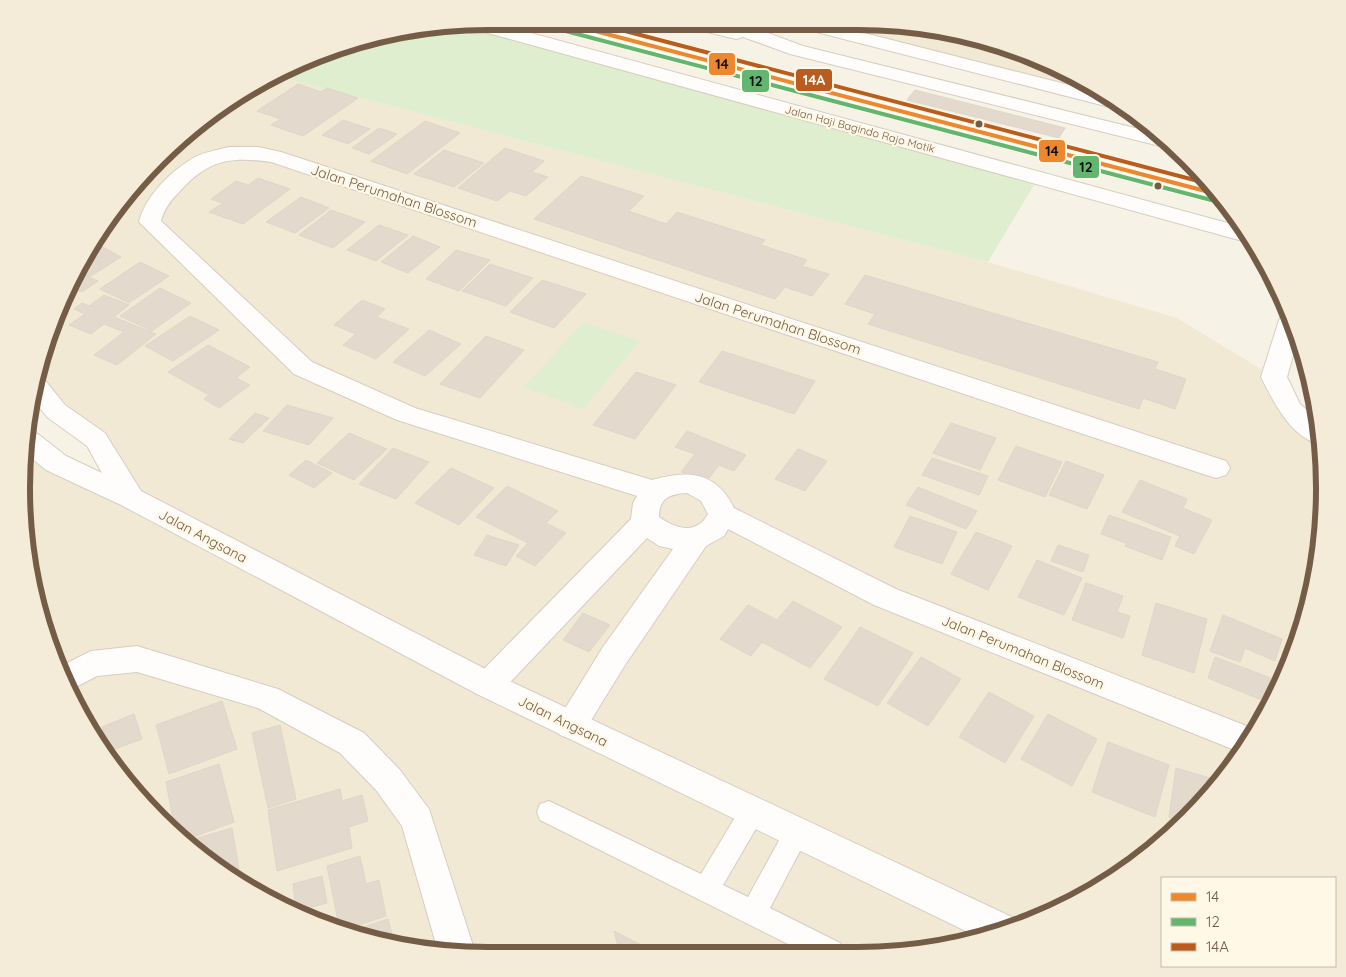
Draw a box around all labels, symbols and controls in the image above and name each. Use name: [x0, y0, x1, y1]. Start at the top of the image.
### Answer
line badge: 14: [708, 52, 736, 76]
text: 14: [715, 55, 729, 73]
line badge: 14A: [795, 68, 833, 92]
line badge: 12: [741, 69, 770, 93]
text: 14A: [803, 71, 825, 89]
text: 12: [749, 72, 763, 90]
street label: Jalan Haji Bagindo Rajo Motik: [784, 102, 937, 156]
unlabelled marker: [974, 119, 984, 129]
line badge: 14: [1038, 139, 1066, 163]
text: 14: [1045, 142, 1059, 160]
line badge: 12: [1072, 155, 1100, 179]
text: 12: [1079, 158, 1093, 176]
street label: Jalan Perumahan Blossom: [308, 161, 480, 231]
unlabelled marker: [1153, 181, 1163, 191]
street label: Jalan Perumahan Blossom: [692, 288, 864, 358]
street label: Jalan Angsana: [156, 505, 250, 567]
street label: Jalan Perumahan Blossom: [939, 611, 1107, 693]
street label: Jalan Angsana: [515, 692, 611, 750]
legend: [1161, 877, 1336, 967]
text: 14: [1206, 887, 1219, 906]
text: 12: [1206, 912, 1220, 931]
text: 14A: [1206, 937, 1229, 956]

